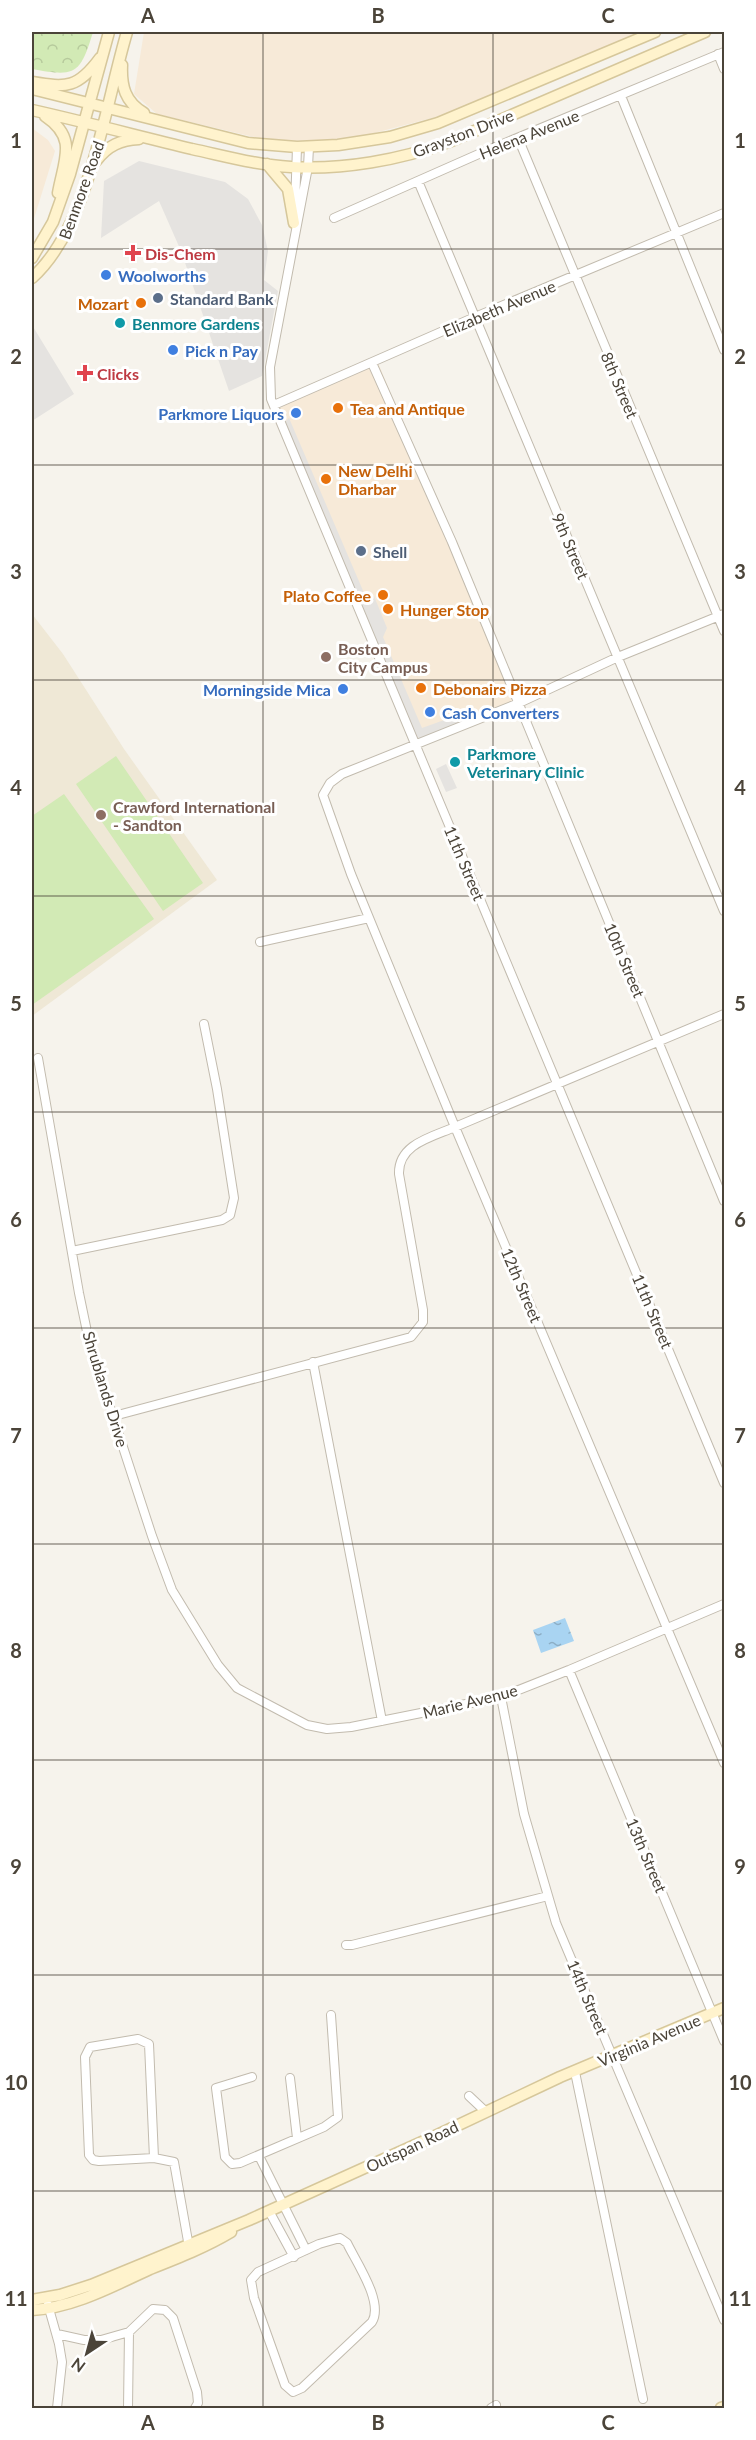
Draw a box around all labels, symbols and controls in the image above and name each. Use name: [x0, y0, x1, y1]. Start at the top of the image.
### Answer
text: A: [140, 3, 155, 27]
text: B: [371, 3, 385, 27]
text: C: [601, 3, 615, 27]
street label: Grayston Drive: [410, 105, 516, 161]
street label: Helena Avenue: [476, 105, 582, 163]
text: 1: [10, 128, 22, 152]
text: 1: [734, 128, 746, 152]
street label: Benmore Road: [54, 138, 108, 242]
place label: Dis-Chem: [145, 244, 216, 263]
marker: Dis-Chem: [126, 246, 140, 260]
place label: Woolworths: [118, 266, 206, 285]
marker: Woolworths: [99, 268, 113, 282]
street label: Elizabeth Avenue: [440, 276, 558, 340]
place label: Standard Bank: [170, 289, 274, 308]
marker: Standard Bank: [151, 291, 165, 305]
place label: Mozart: [78, 294, 129, 313]
marker: Mozart: [134, 296, 148, 310]
place label: Benmore Gardens: [132, 314, 260, 333]
marker: Benmore Gardens: [113, 316, 127, 330]
place label: Pick n Pay: [185, 341, 259, 360]
marker: Pick n Pay: [166, 343, 180, 357]
text: 2: [10, 344, 22, 368]
text: 2: [734, 344, 746, 368]
street label: 8th Street: [598, 349, 643, 421]
place label: Clicks: [97, 364, 139, 383]
marker: Clicks: [78, 366, 92, 380]
place label: Tea and Antique: [350, 399, 465, 418]
marker: Tea and Antique: [331, 401, 345, 415]
place label: Parkmore Liquors: [158, 404, 284, 423]
marker: Parkmore Liquors: [289, 406, 303, 420]
place label: New Delhi Dharbar: [338, 461, 413, 498]
marker: New Delhi Dharbar: [319, 472, 333, 486]
street label: 9th Street: [549, 510, 594, 582]
place label: Shell: [373, 542, 407, 561]
marker: Shell: [354, 544, 368, 558]
text: 3: [10, 559, 22, 583]
text: 3: [734, 559, 746, 583]
place label: Plato Coffee: [283, 586, 371, 605]
marker: Plato Coffee: [376, 588, 390, 602]
place label: Hunger Stop: [400, 600, 489, 619]
marker: Hunger Stop: [381, 602, 395, 616]
place label: Boston City Campus: [338, 639, 428, 676]
marker: Boston City Campus: [319, 650, 333, 664]
place label: Debonairs Pizza: [433, 679, 547, 698]
place label: Morningside Mica: [203, 680, 331, 699]
marker: Debonairs Pizza: [414, 681, 428, 695]
marker: Morningside Mica: [336, 682, 350, 696]
place label: Cash Converters: [442, 703, 559, 722]
marker: Cash Converters: [423, 705, 437, 719]
place label: Parkmore Veterinary Clinic: [466, 744, 585, 781]
marker: Parkmore Veterinary Clinic: [448, 755, 462, 769]
text: 4: [10, 775, 22, 799]
text: 4: [734, 775, 746, 799]
place label: Crawford International - Sandton: [113, 797, 275, 834]
marker: Crawford International - Sandton: [94, 808, 108, 822]
street label: 11th Street: [441, 823, 489, 904]
street label: 10th Street: [601, 920, 649, 1001]
text: 5: [10, 991, 22, 1015]
text: 5: [734, 991, 746, 1015]
text: 6: [10, 1207, 22, 1231]
text: 6: [734, 1207, 746, 1231]
street label: 12th Street: [498, 1245, 546, 1326]
street label: 11th Street: [629, 1271, 677, 1352]
street label: Shrublands Drive: [79, 1329, 133, 1449]
text: 7: [10, 1423, 22, 1447]
text: 7: [734, 1423, 746, 1447]
text: 8: [10, 1638, 22, 1662]
text: 8: [734, 1638, 746, 1662]
street label: Marie Avenue: [421, 1680, 519, 1722]
street label: 13th Street: [623, 1815, 671, 1896]
text: 9: [10, 1854, 22, 1878]
text: 9: [734, 1854, 746, 1878]
street label: 14th Street: [564, 1957, 612, 2038]
street label: Virginia Avenue: [595, 2010, 703, 2070]
text: 10: [4, 2070, 28, 2094]
text: 10: [728, 2070, 752, 2094]
street label: Outspan Road: [363, 2116, 461, 2176]
text: 11: [4, 2286, 28, 2310]
text: 11: [728, 2286, 752, 2310]
north arrow: [57, 2323, 117, 2383]
text: N: [67, 2354, 88, 2377]
text: A: [140, 2410, 155, 2434]
text: B: [371, 2410, 385, 2434]
text: C: [601, 2410, 615, 2434]

